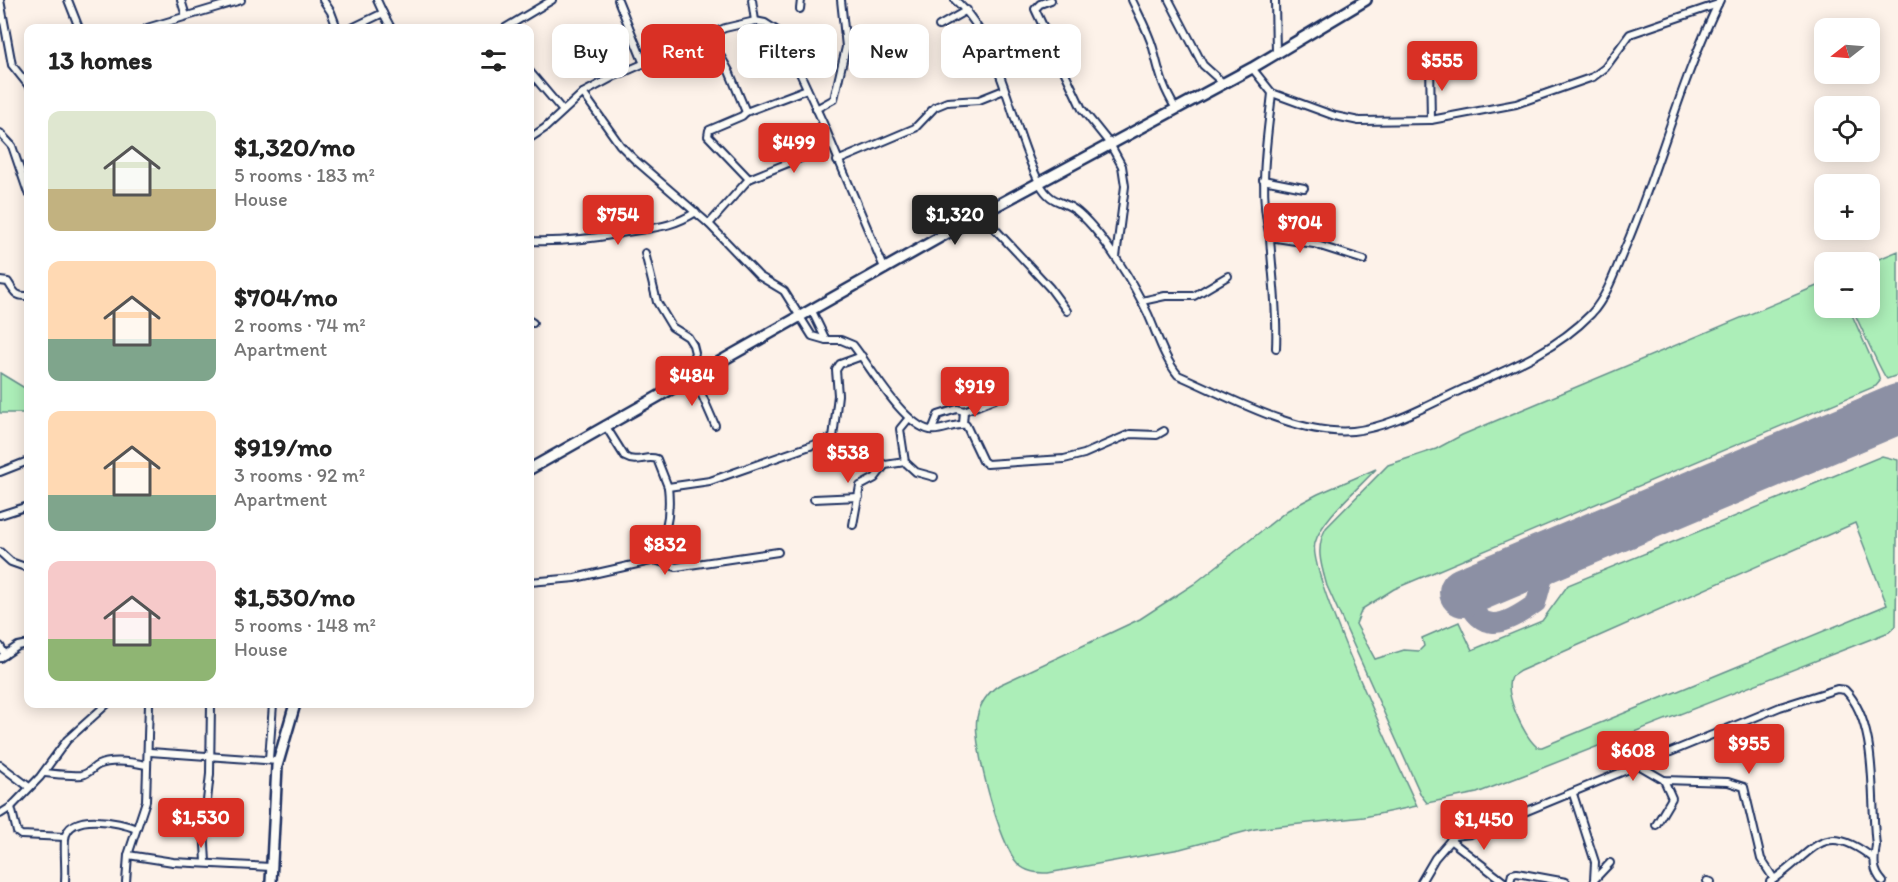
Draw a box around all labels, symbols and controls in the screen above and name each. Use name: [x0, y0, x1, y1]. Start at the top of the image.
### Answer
north arrow: [1814, 18, 1880, 84]
map controls: [1814, 18, 1880, 318]
chip: Buy: [552, 24, 629, 78]
chip: Rent: [641, 24, 725, 78]
chip: Filters: [737, 24, 837, 78]
chip: New: [849, 24, 929, 78]
chip: Apartment: [941, 24, 1081, 78]
pin: $555: [1406, 41, 1478, 92]
text: 13 homes: [48, 44, 152, 76]
icon: filters: [477, 44, 510, 77]
text: $555: [1421, 48, 1463, 72]
button: locate: [1814, 96, 1880, 162]
pin: $499: [758, 123, 830, 174]
text: $499: [772, 130, 816, 154]
text: $1,320/mo: [234, 131, 355, 163]
icon: home: [96, 135, 168, 207]
text: 5 rooms · 183 m²: [234, 163, 375, 187]
button: +: [1814, 174, 1880, 240]
text: House: [234, 187, 288, 211]
pin: $754: [582, 195, 654, 246]
pin: $1,320: [906, 195, 1004, 246]
text: $754: [597, 202, 639, 226]
text: $1,320: [926, 202, 984, 226]
pin: $704: [1264, 203, 1336, 254]
text: $704: [1278, 210, 1322, 234]
button: −: [1814, 252, 1880, 318]
text: $704/mo: [234, 281, 338, 313]
icon: home: [96, 285, 168, 357]
text: 2 rooms · 74 m²: [234, 313, 366, 337]
text: Apartment: [234, 337, 327, 361]
pin: $484: [656, 356, 728, 407]
text: $484: [669, 363, 715, 387]
pin: $919: [939, 367, 1011, 418]
text: $919: [955, 374, 995, 398]
text: $919/mo: [234, 431, 332, 463]
pin: $538: [812, 433, 884, 484]
icon: home: [96, 435, 168, 507]
text: $538: [827, 440, 869, 464]
text: 3 rooms · 92 m²: [234, 463, 365, 487]
text: Apartment: [234, 487, 327, 511]
pin: $832: [629, 525, 701, 576]
text: $832: [644, 532, 686, 556]
text: $1,530/mo: [234, 581, 355, 613]
icon: home: [96, 585, 168, 657]
text: 5 rooms · 148 m²: [234, 613, 376, 637]
text: House: [234, 637, 288, 661]
pin: $955: [1713, 724, 1785, 775]
pin: $608: [1597, 731, 1669, 782]
text: $955: [1728, 731, 1770, 755]
text: $608: [1611, 738, 1655, 762]
pin: $1,530: [152, 798, 250, 849]
pin: $1,450: [1435, 800, 1533, 851]
text: $1,530: [172, 805, 230, 829]
text: $1,450: [1455, 807, 1514, 831]

